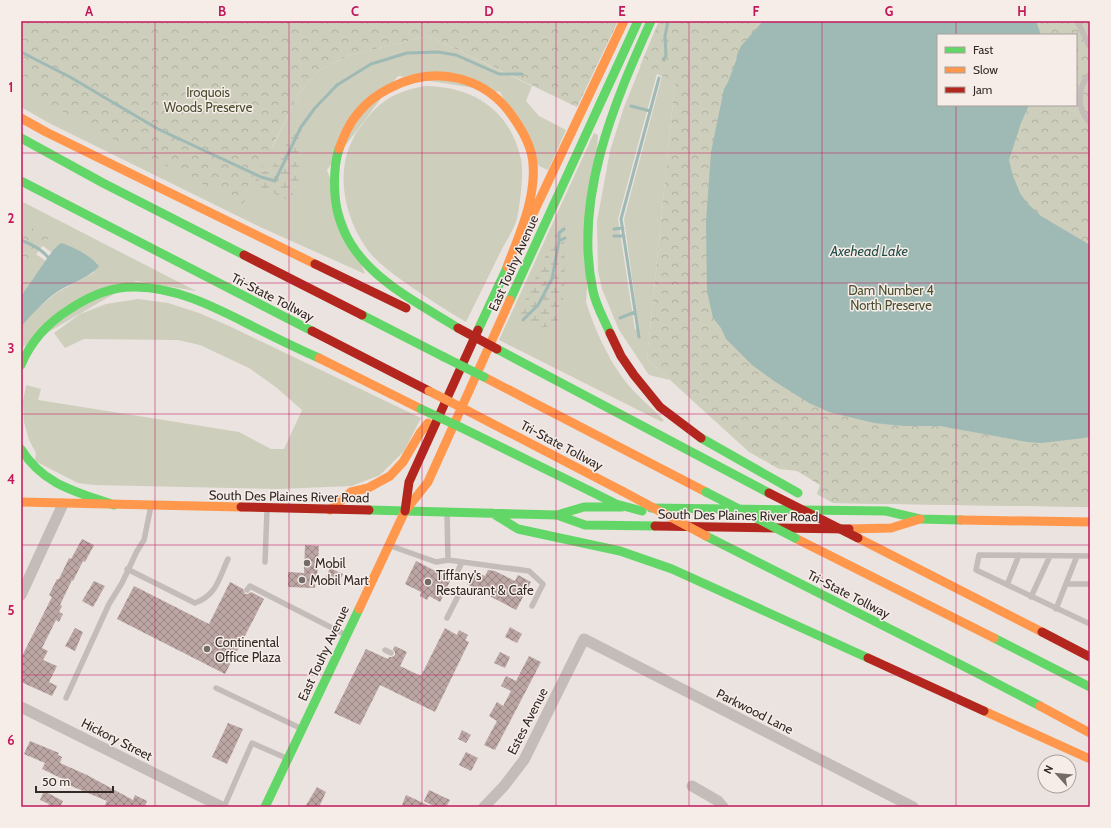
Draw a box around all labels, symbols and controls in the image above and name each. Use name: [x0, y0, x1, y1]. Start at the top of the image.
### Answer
text: A: [85, 3, 94, 19]
text: B: [218, 3, 226, 19]
text: C: [351, 3, 359, 19]
text: D: [484, 3, 494, 19]
text: E: [618, 3, 626, 19]
text: F: [753, 3, 760, 19]
text: G: [885, 3, 894, 19]
text: H: [1017, 3, 1027, 19]
legend: [937, 34, 1077, 106]
text: Fast: [973, 42, 993, 57]
text: Slow: [973, 62, 998, 77]
text: 1: [9, 79, 13, 95]
text: Jam: [972, 82, 992, 97]
park label: Iroquois Woods Preserve: [164, 84, 253, 115]
text: 2: [8, 210, 15, 226]
street label: East Touhy Avenue: [485, 212, 542, 314]
water label: Axehead Lake: [829, 242, 908, 260]
street label: Tri-State Tollway: [229, 269, 317, 325]
park label: Dam Number 4 North Preserve: [848, 282, 934, 313]
text: 3: [7, 340, 15, 356]
street label: Tri-State Tollway: [518, 417, 606, 474]
text: 4: [7, 471, 15, 487]
street label: South Des Plaines River Road: [209, 487, 369, 505]
street label: South Des Plaines River Road: [658, 506, 818, 524]
place label: Mobil: [315, 555, 346, 571]
marker: Mobil: [302, 558, 312, 568]
street label: Tri-State Tollway: [805, 566, 893, 622]
place label: Tiffany's Restaurant & Cafe: [436, 567, 534, 598]
place label: Mobil Mart: [310, 572, 369, 588]
marker: Mobil Mart: [297, 575, 307, 585]
marker: Tiffany's Restaurant & Cafe: [423, 577, 433, 587]
text: 5: [8, 602, 15, 618]
street label: East Touhy Avenue: [294, 602, 352, 703]
place label: Continental Office Plaza: [215, 634, 282, 665]
marker: Continental Office Plaza: [202, 644, 212, 654]
street label: Estes Avenue: [503, 685, 551, 757]
street label: Parkwood Lane: [714, 685, 796, 737]
street label: Hickory Street: [79, 714, 156, 764]
text: 6: [7, 732, 15, 748]
north arrow: [1037, 754, 1077, 794]
text: N: [1040, 763, 1056, 776]
scale bar: [36, 768, 113, 794]
text: 50 m: [42, 774, 70, 789]

